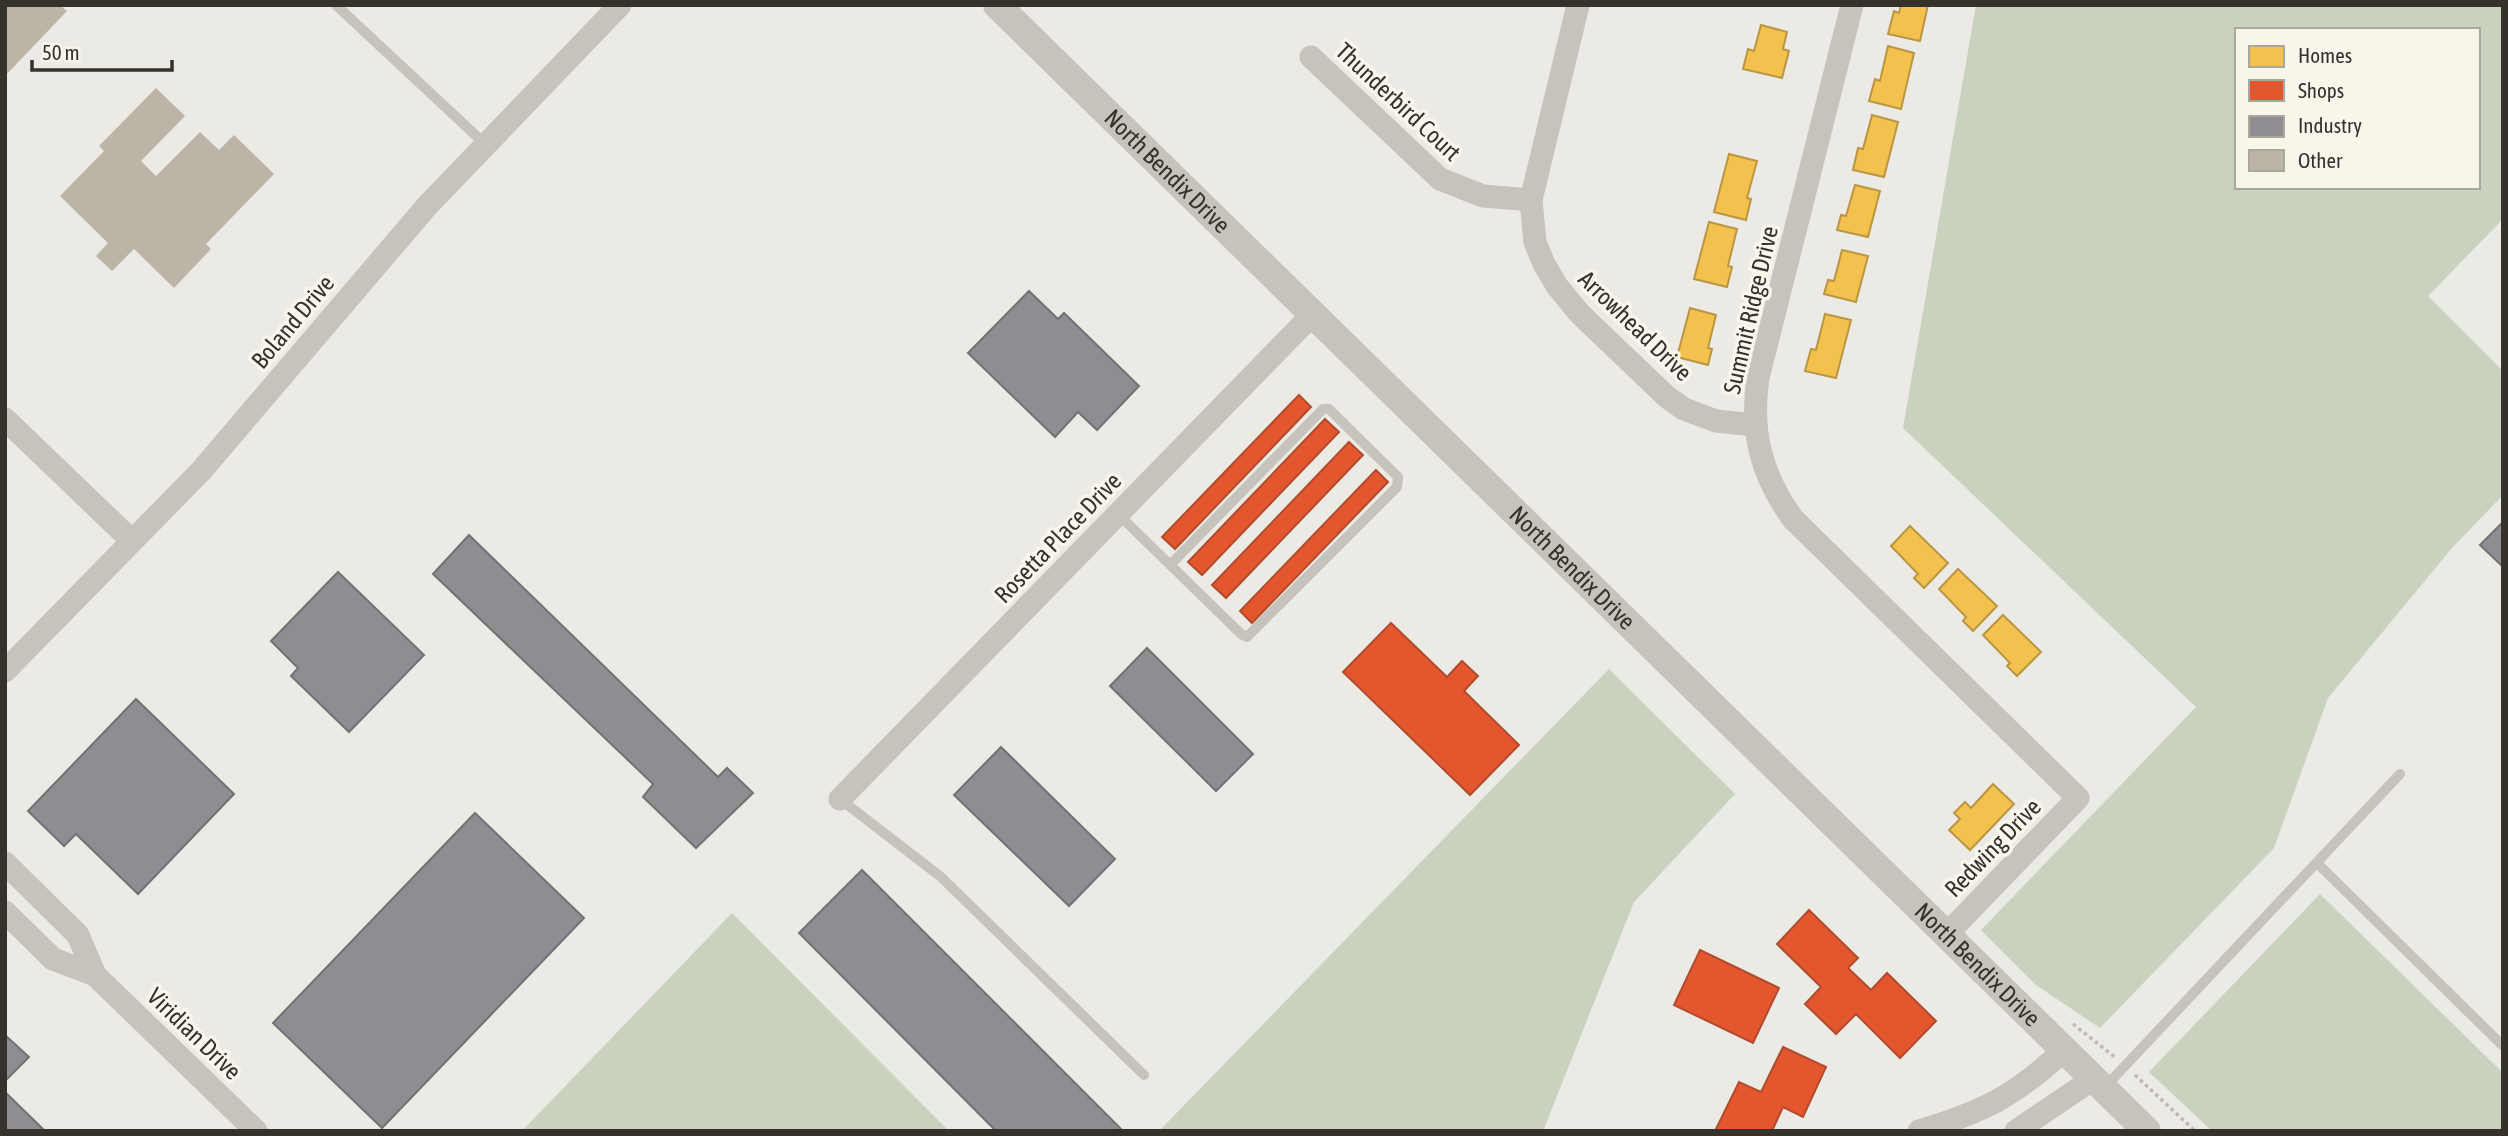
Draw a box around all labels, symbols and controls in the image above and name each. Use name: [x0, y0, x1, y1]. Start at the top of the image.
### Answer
scale bar: [32, 28, 172, 72]
legend: [2235, 28, 2480, 189]
street label: Thunderbird Court: [1331, 37, 1466, 166]
text: 50 m: [42, 40, 80, 64]
text: Homes: [2298, 43, 2352, 67]
text: Shops: [2298, 78, 2344, 102]
street label: North Bendix Drive: [1099, 104, 1236, 238]
text: Industry: [2298, 113, 2362, 137]
text: Other: [2298, 148, 2343, 172]
street label: Summit Ridge Drive: [1718, 223, 1783, 396]
street label: Arrowhead Drive: [1573, 265, 1697, 386]
street label: Boland Drive: [246, 270, 339, 374]
street label: Rosetta Place Drive: [989, 467, 1126, 608]
street label: North Bendix Drive: [1504, 501, 1641, 635]
street label: Redwing Drive: [1939, 793, 2046, 902]
street label: North Bendix Drive: [1909, 897, 2046, 1032]
street label: Viridian Drive: [142, 982, 247, 1085]

